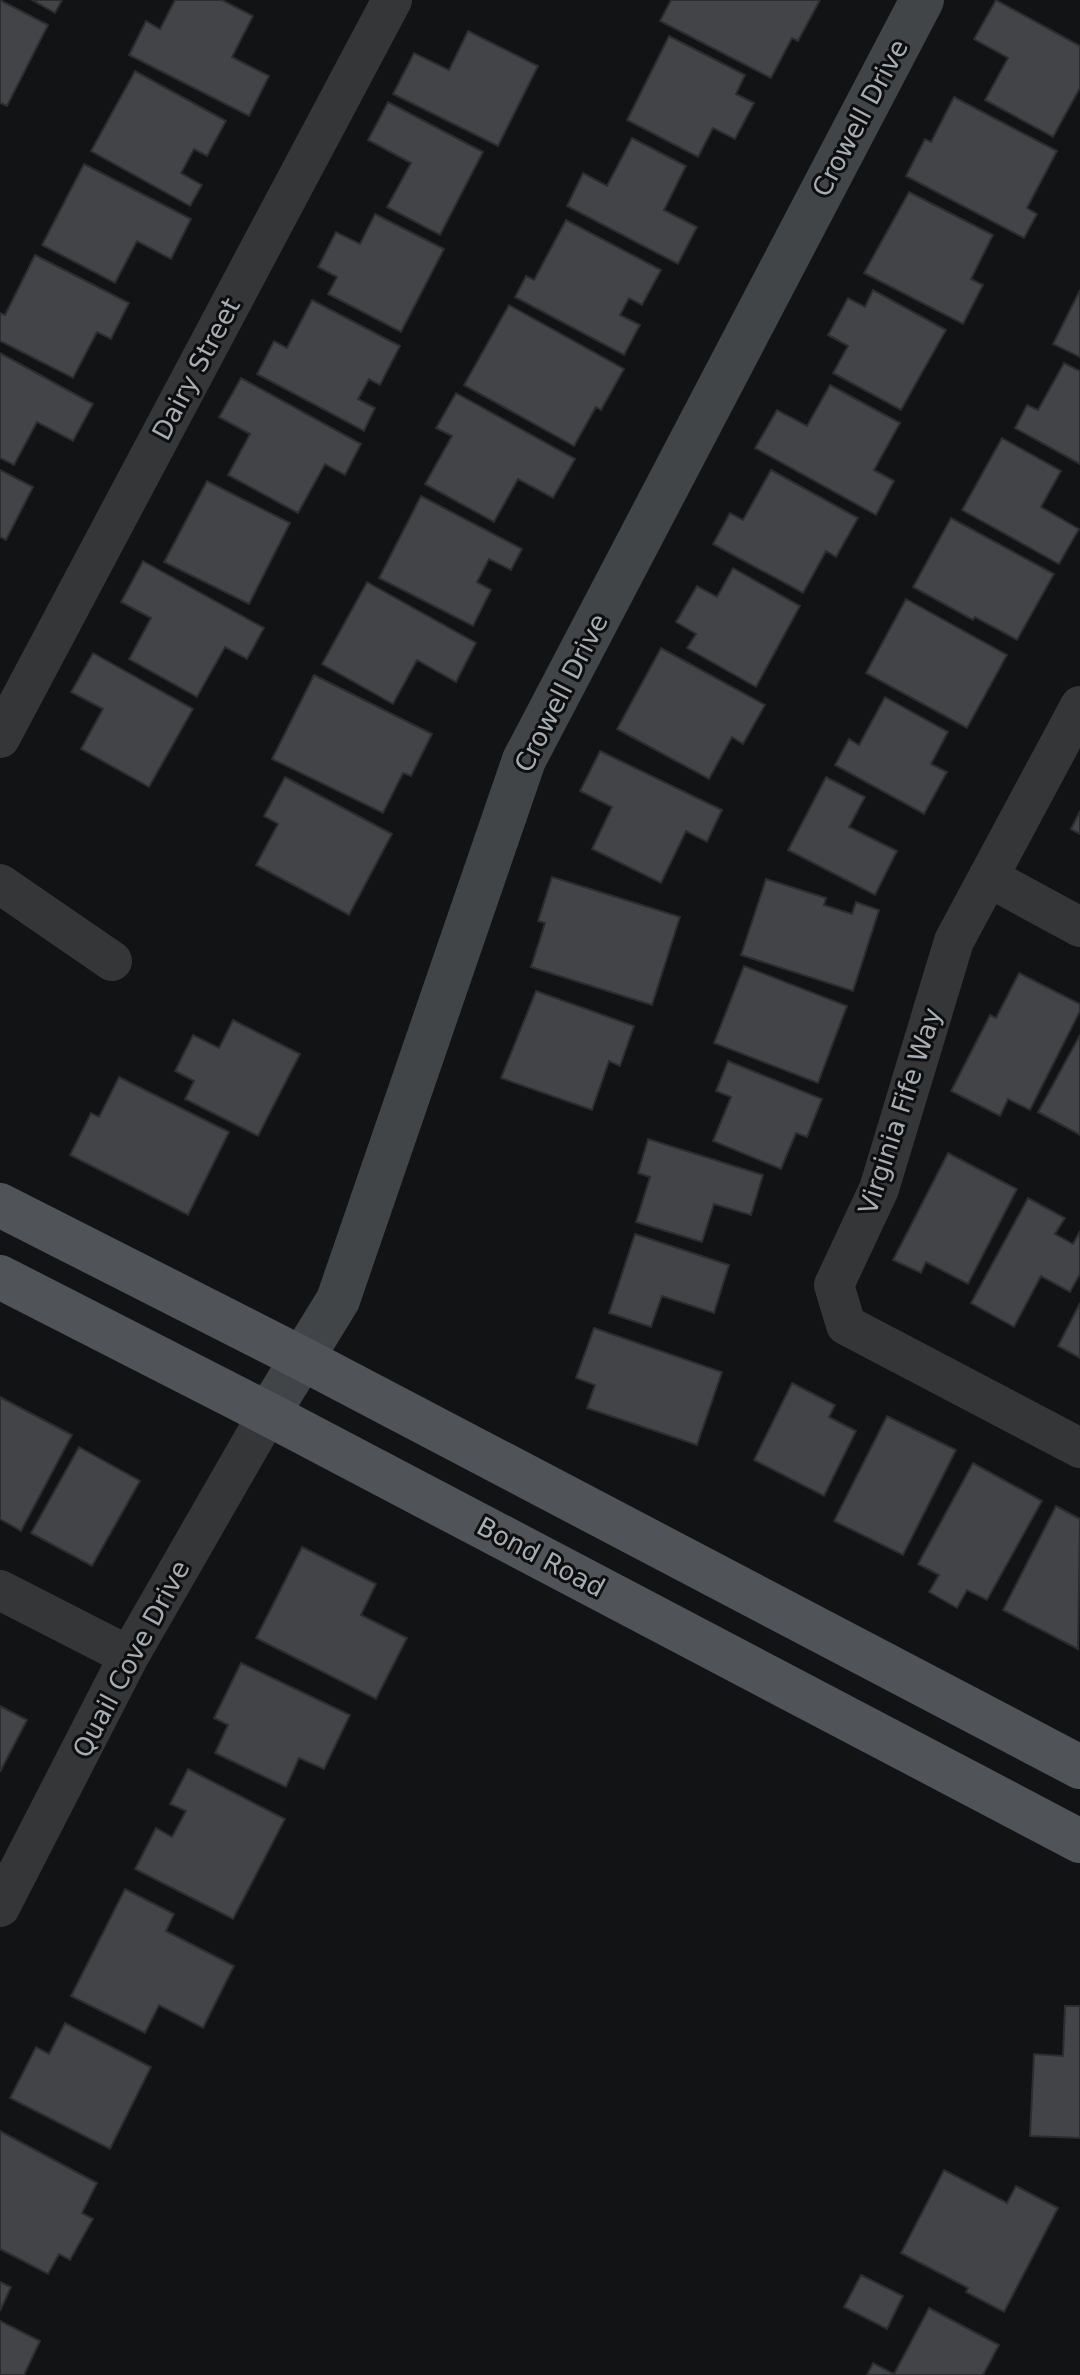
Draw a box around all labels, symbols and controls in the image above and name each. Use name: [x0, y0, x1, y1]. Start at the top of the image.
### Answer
street label: Crowell Drive: [806, 34, 914, 202]
street label: Dairy Street: [146, 293, 246, 445]
street label: Crowell Drive: [508, 609, 614, 777]
street label: Virginia Fife Way: [852, 1004, 948, 1218]
street label: Bond Road: [472, 1511, 610, 1603]
street label: Quail Cove Drive: [66, 1555, 196, 1763]

